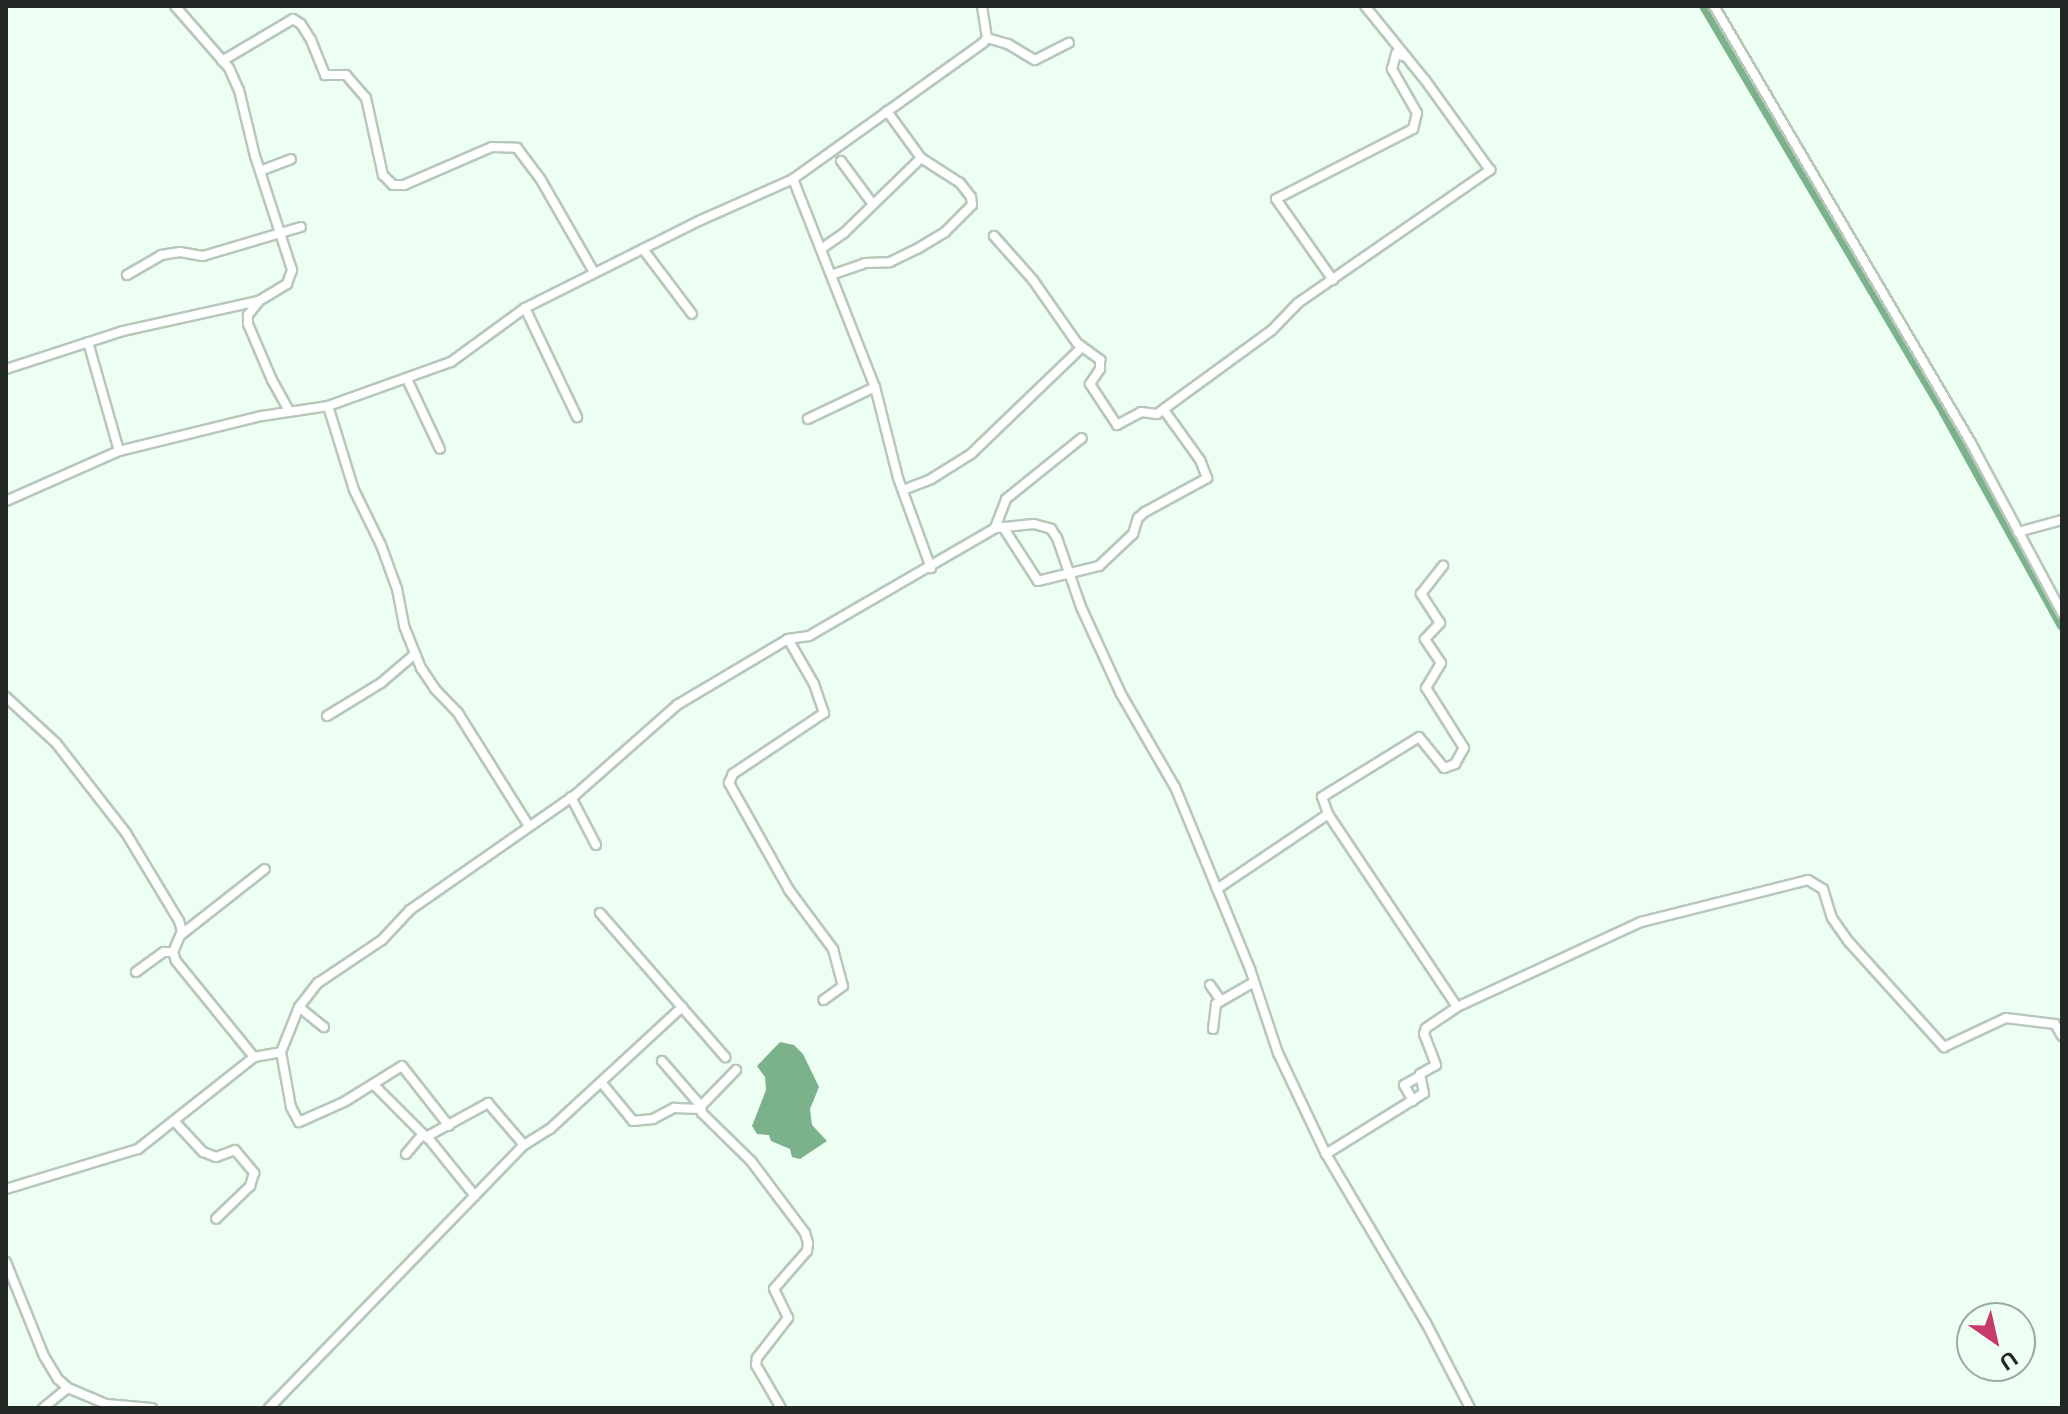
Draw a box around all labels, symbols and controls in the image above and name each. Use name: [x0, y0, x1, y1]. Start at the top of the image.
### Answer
north arrow: [1956, 1302, 2036, 1382]
text: U: [1995, 1346, 2022, 1375]

